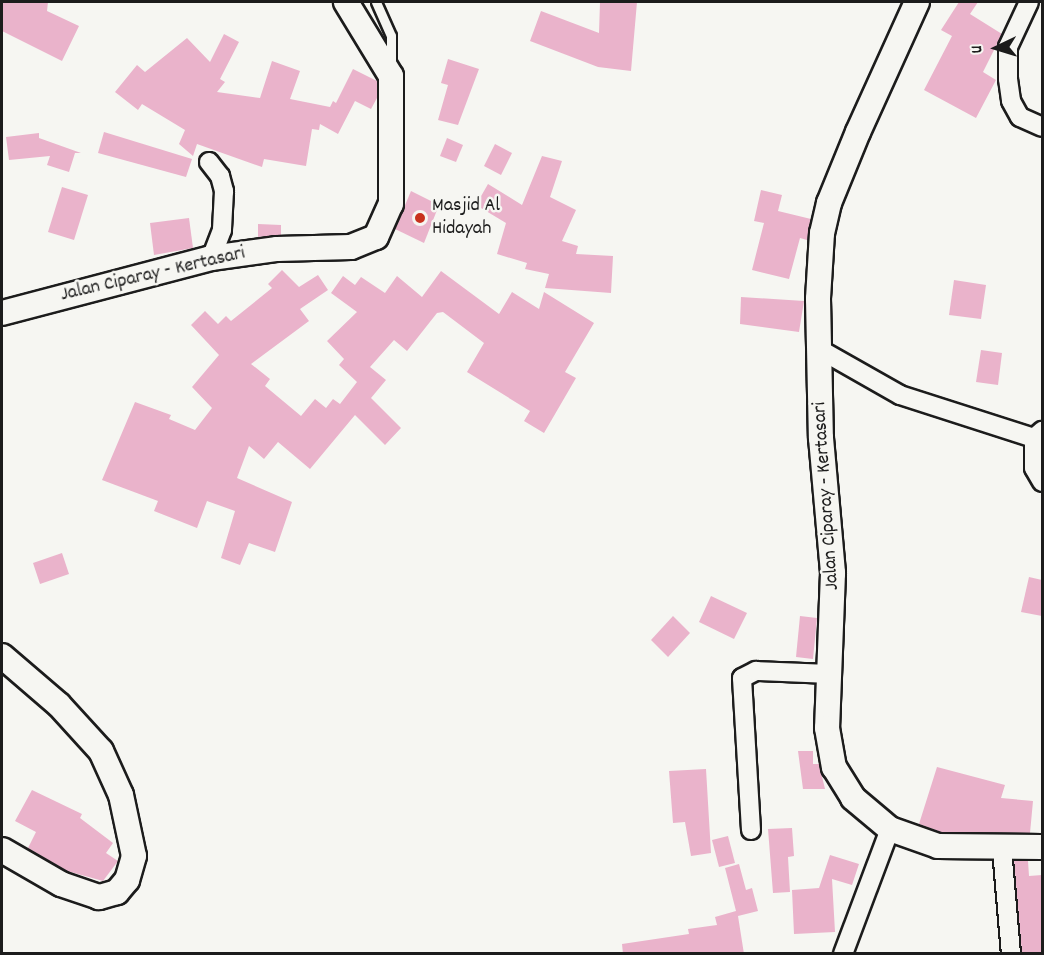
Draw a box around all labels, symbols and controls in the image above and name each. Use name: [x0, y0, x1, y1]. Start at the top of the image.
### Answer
north arrow: [966, 18, 1026, 78]
text: U: [966, 45, 989, 54]
place label: Masjid Al Hidayah: [432, 195, 500, 242]
marker: Masjid Al Hidayah: [413, 211, 427, 225]
street label: Jalan Ciparay - Kertasari: [58, 242, 248, 308]
street label: Jalan Ciparay - Kertasari: [808, 401, 846, 591]

